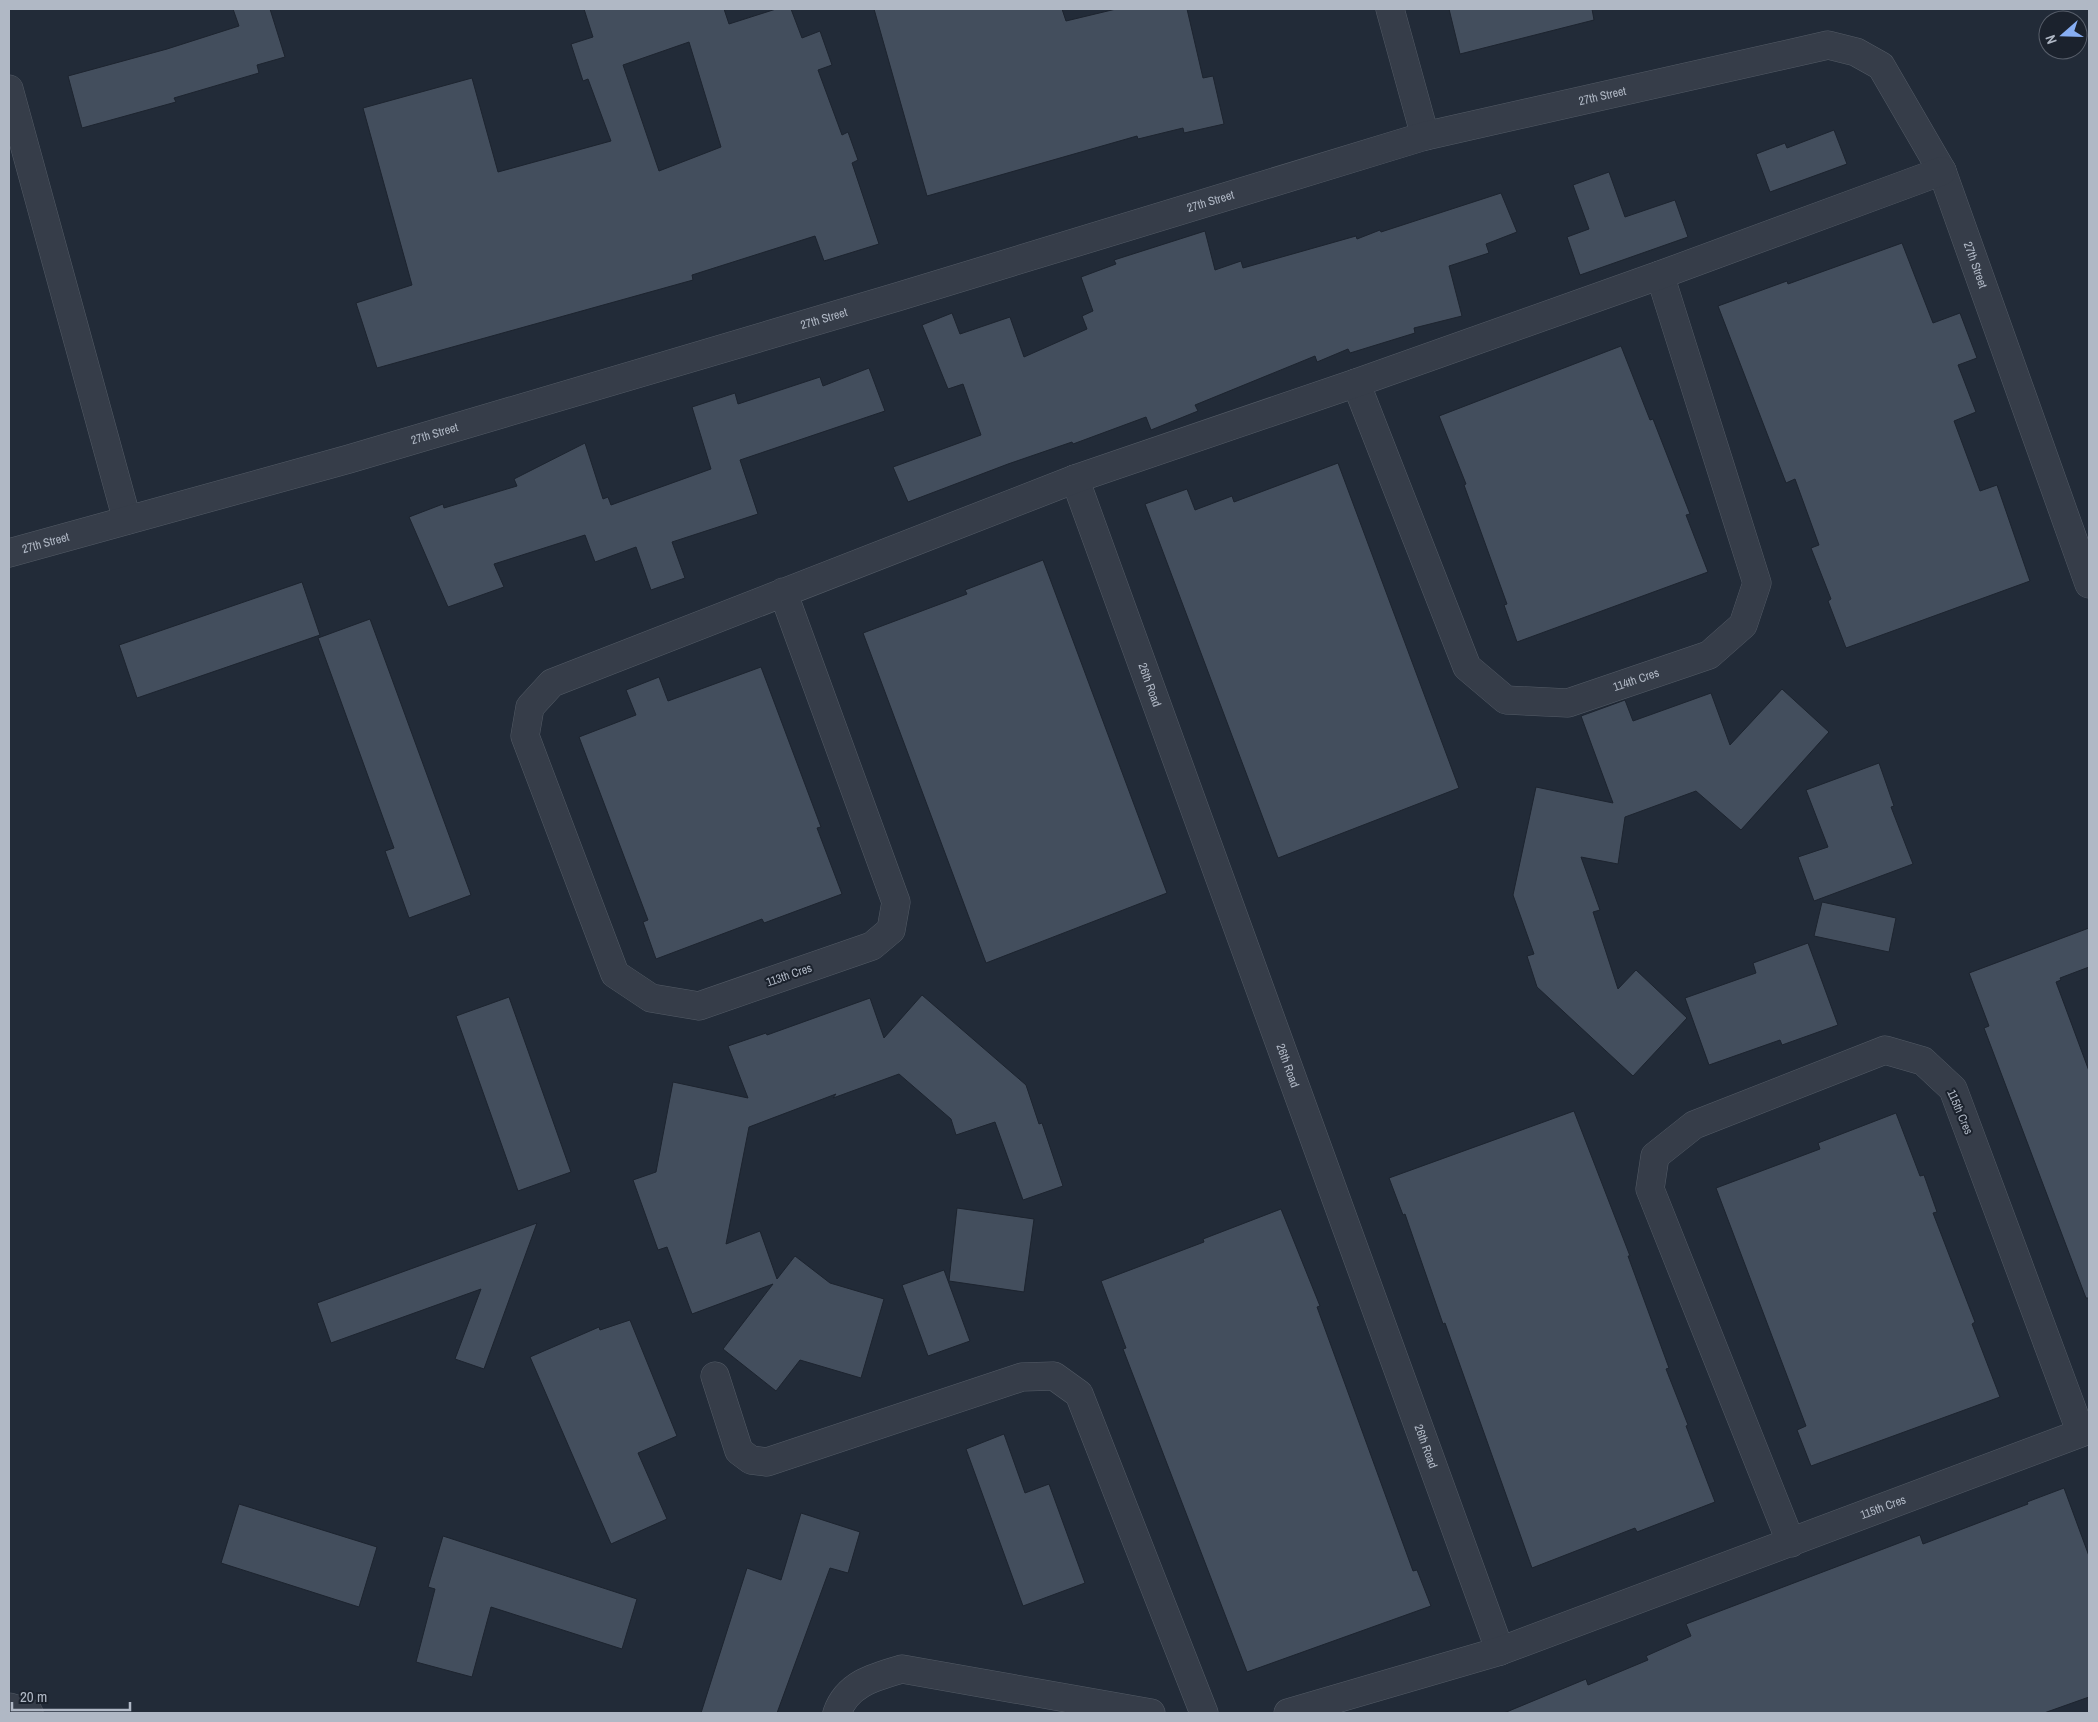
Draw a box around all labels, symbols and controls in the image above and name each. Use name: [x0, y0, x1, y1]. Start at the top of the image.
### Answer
north arrow: [2038, 10, 2088, 60]
text: N: [2041, 32, 2061, 46]
street label: 27th Street: [1577, 83, 1628, 109]
street label: 27th Street: [1185, 187, 1236, 216]
street label: 27th Street: [1960, 240, 1991, 291]
street label: 27th Street: [799, 304, 850, 333]
street label: 27th Street: [409, 419, 460, 448]
street label: 27th Street: [20, 529, 71, 557]
street label: 26th Road: [1134, 661, 1165, 709]
street label: 114th Cres: [1611, 665, 1661, 695]
street label: 113th Cres: [764, 960, 814, 990]
street label: 26th Road: [1272, 1041, 1303, 1090]
street label: 115th Cres: [1943, 1087, 1977, 1137]
street label: 26th Road: [1411, 1422, 1441, 1470]
street label: 115th Cres: [1858, 1491, 1908, 1523]
scale bar: [12, 1680, 130, 1712]
text: 20 m: [20, 1686, 47, 1707]

